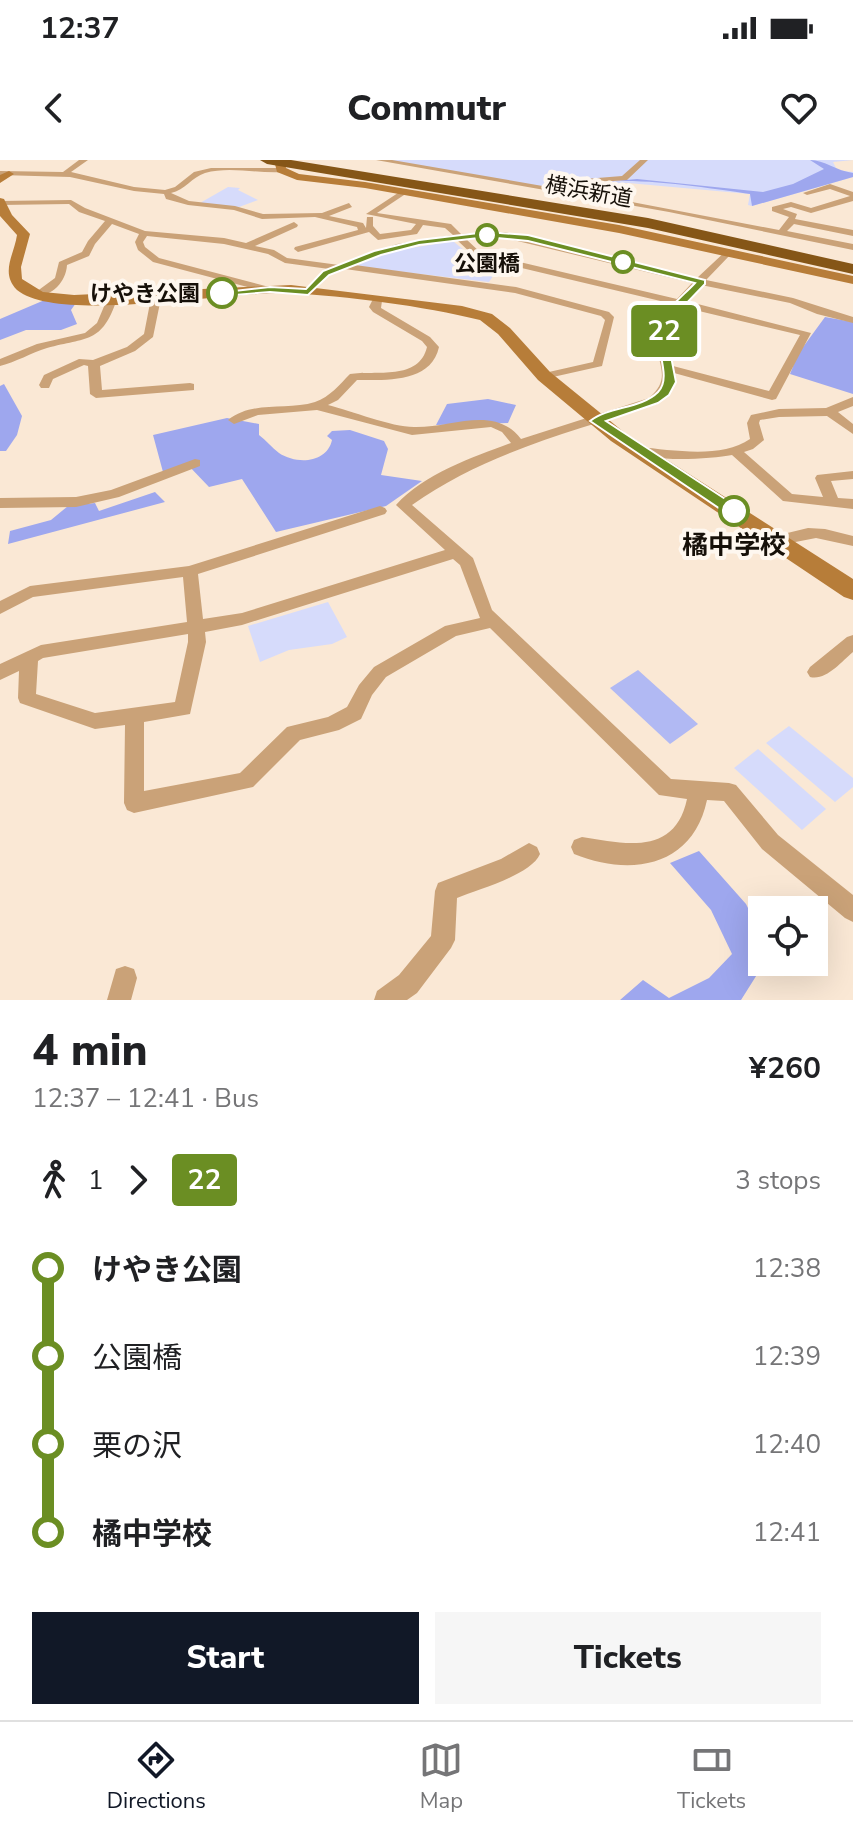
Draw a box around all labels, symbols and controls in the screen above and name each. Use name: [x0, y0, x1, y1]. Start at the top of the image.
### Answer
text: 12:37: [40, 8, 119, 49]
text: Commutr: [347, 84, 506, 133]
icon: back: [32, 86, 76, 130]
icon: heart: [777, 86, 821, 130]
street label: 横浜新道: [543, 170, 635, 214]
marker: 公園橋: [476, 224, 498, 246]
place label: 公園橋: [454, 249, 520, 279]
unlabelled marker: [612, 251, 634, 273]
marker: けやき公園: [207, 278, 237, 308]
place label: けやき公園: [90, 279, 200, 309]
line badge: 22: [628, 305, 700, 357]
text: 22: [647, 312, 681, 350]
marker: 橘中学校: [719, 496, 749, 526]
place label: 橘中学校: [682, 528, 786, 563]
map controls: [748, 896, 828, 976]
button: locate: [748, 896, 828, 976]
text: 4 min: [32, 1021, 148, 1081]
text: ¥260: [749, 1048, 821, 1089]
text: 12:37 – 12:41 · Bus: [32, 1081, 259, 1116]
icon: walk: [32, 1158, 76, 1202]
icon: forward: [116, 1158, 160, 1202]
text: 22: [188, 1161, 221, 1199]
text: 1: [88, 1163, 104, 1198]
text: 3 stops: [735, 1163, 821, 1198]
text: けやき公園: [92, 1250, 242, 1291]
text: 12:38: [753, 1251, 821, 1286]
text: 公園橋: [92, 1338, 182, 1379]
text: 12:39: [753, 1339, 821, 1374]
text: 栗の沢: [92, 1426, 182, 1467]
text: 12:40: [753, 1427, 821, 1462]
text: 橘中学校: [92, 1514, 212, 1555]
text: 12:41: [753, 1515, 821, 1550]
button: Start: [32, 1612, 419, 1704]
button: Tickets: [435, 1612, 821, 1704]
tab: Directions: [107, 1738, 206, 1816]
tab: Map: [419, 1738, 463, 1816]
tab: Tickets: [677, 1738, 746, 1816]

